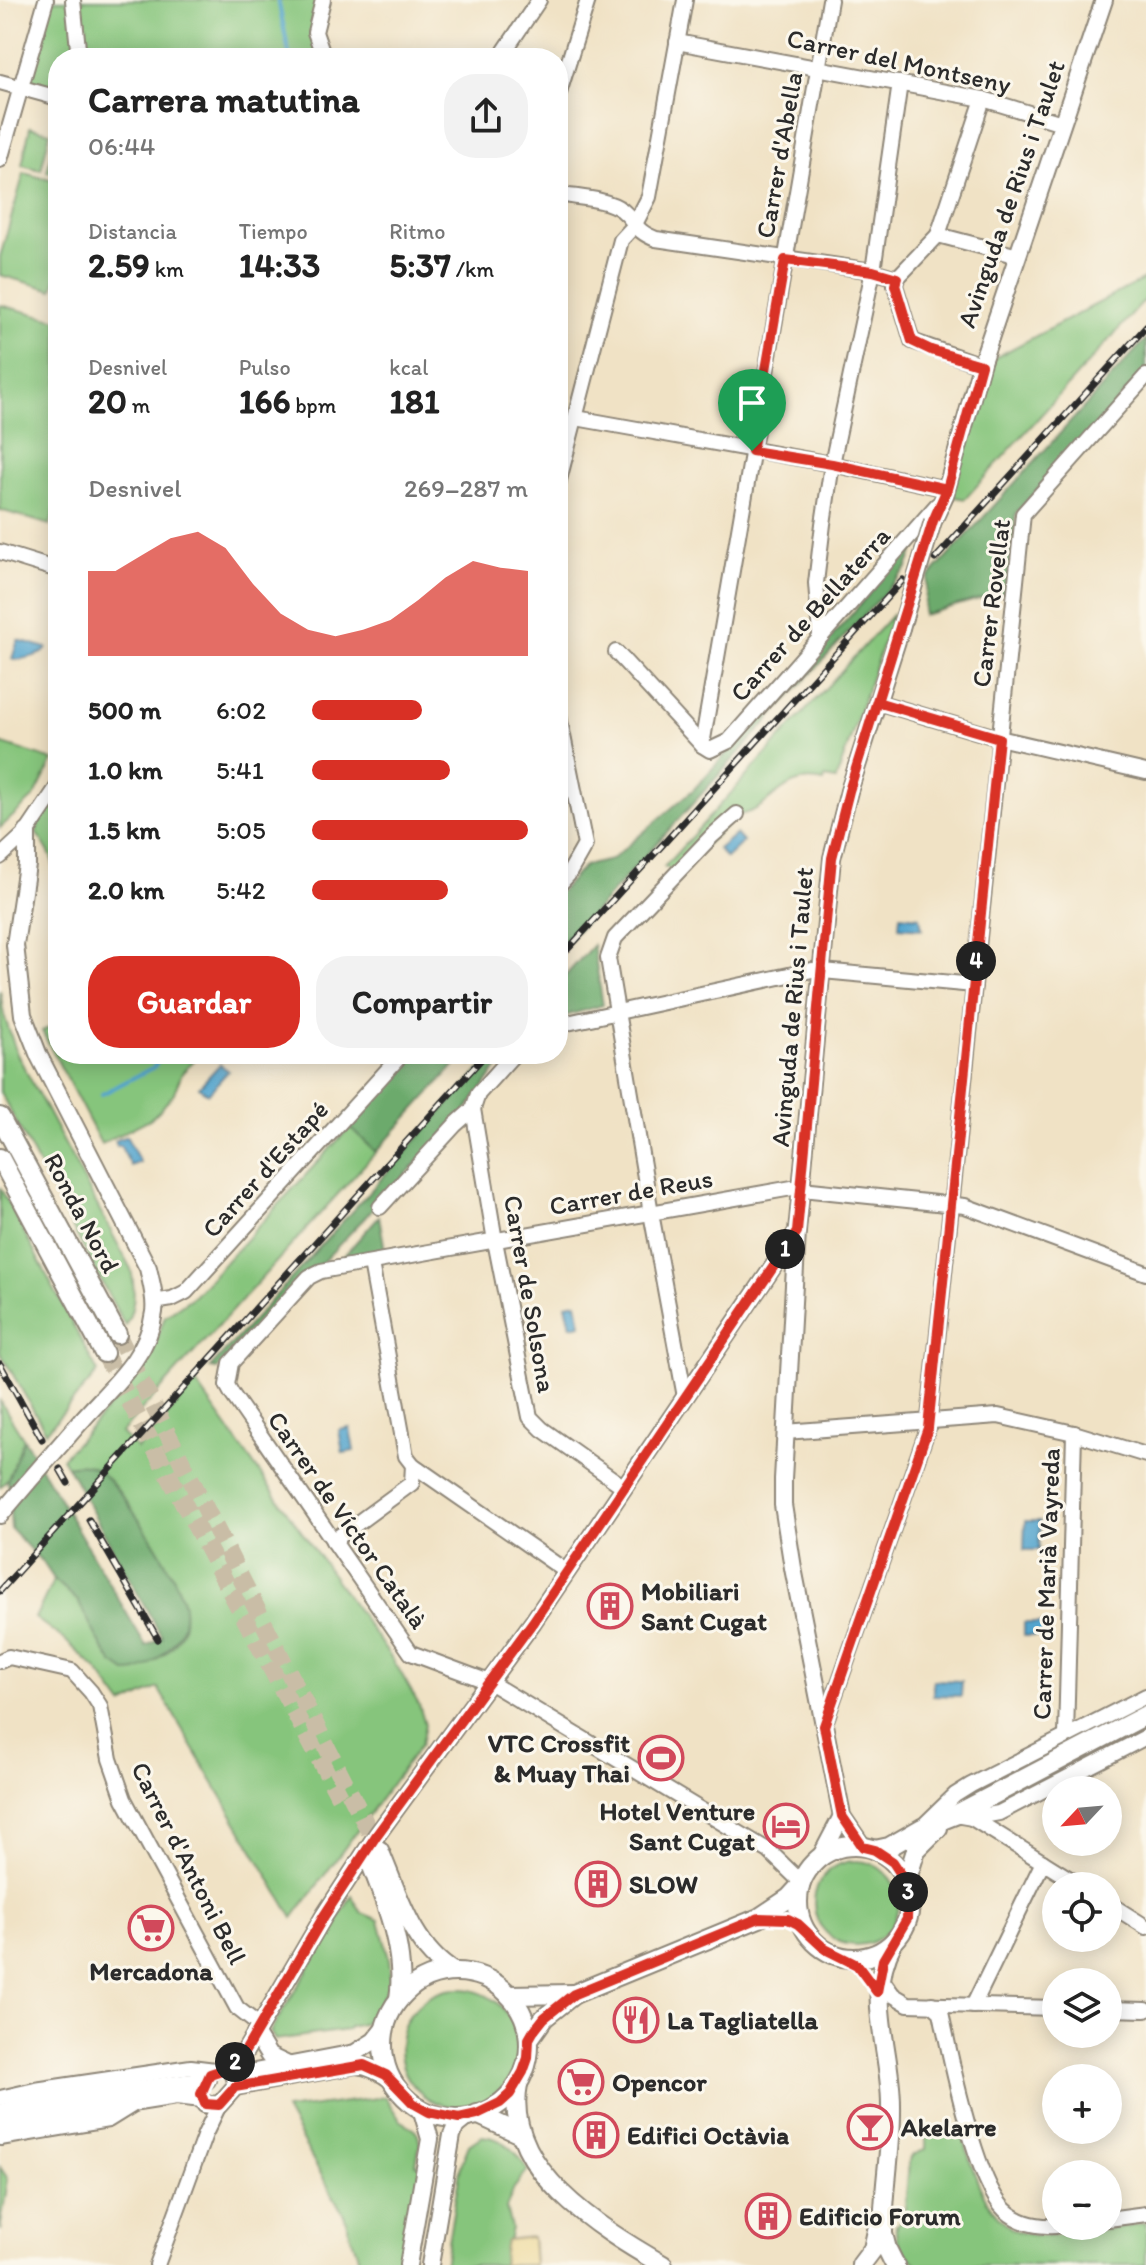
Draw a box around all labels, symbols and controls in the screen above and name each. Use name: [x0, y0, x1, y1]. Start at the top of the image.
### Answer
street label: Carrer del Montseny: [784, 22, 1014, 100]
street label: Avinguda de Rius i Taulet: [950, 56, 1072, 332]
street label: Carrer d'Abella: [749, 69, 809, 241]
button: share: [444, 74, 528, 158]
text: Carrera matutina: [88, 78, 360, 121]
text: 06:44: [88, 130, 155, 162]
text: Distancia: [88, 218, 177, 245]
text: Tiempo: [239, 218, 308, 245]
text: Ritmo: [389, 218, 445, 245]
text: 2.59: [88, 245, 150, 286]
text: 14:33: [239, 245, 320, 286]
text: 5:37: [389, 245, 451, 286]
text: km: [150, 256, 184, 283]
text: /km: [451, 256, 494, 283]
text: Desnivel: [88, 354, 167, 381]
text: Pulso: [239, 354, 291, 381]
text: kcal: [389, 354, 428, 381]
pin: [718, 369, 786, 451]
text: 20: [88, 381, 127, 422]
text: 166: [239, 381, 290, 422]
text: 181: [389, 381, 440, 422]
icon: arrive: [730, 381, 774, 425]
text: m: [127, 392, 150, 419]
text: bpm: [290, 392, 336, 419]
text: Desnivel: [88, 472, 182, 504]
text: 269–287 m: [404, 472, 528, 504]
street label: Carrer Rovellat: [965, 517, 1017, 689]
street label: Carrer de Bellaterra: [723, 520, 897, 708]
text: 500 m: [88, 694, 161, 726]
text: 6:02: [216, 694, 266, 726]
text: 1.0 km: [88, 754, 163, 786]
text: 5:41: [216, 754, 264, 786]
text: 1.5 km: [88, 814, 160, 846]
text: 5:05: [216, 814, 266, 846]
street label: Avinguda de Rius i Taulet: [764, 866, 820, 1148]
text: 2.0 km: [88, 874, 164, 906]
text: 5:42: [216, 874, 265, 906]
pin: 4: [956, 941, 996, 981]
text: 4: [969, 947, 983, 974]
button: Guardar: [88, 956, 300, 1048]
button: Compartir: [316, 956, 528, 1048]
street label: Carrer d'Estapé: [195, 1094, 335, 1244]
street label: Ronda Nord: [37, 1147, 127, 1279]
street label: Carrer de Reus: [547, 1162, 715, 1222]
street label: Carrer de Solsona: [497, 1193, 563, 1396]
pin: 1: [765, 1229, 805, 1269]
text: 1: [780, 1235, 790, 1262]
street label: Carrer de Víctor Català: [261, 1405, 435, 1635]
street label: Carrer de Marià Vayreda: [1025, 1447, 1067, 1720]
place label: Mobiliari Sant Cugat: [641, 1575, 767, 1637]
building icon: Mobiliari Sant Cugat: [586, 1582, 634, 1630]
place label: VTC Crossfit & Muay Thai: [488, 1727, 630, 1789]
sports icon: VTC Crossfit & Muay Thai: [637, 1734, 685, 1782]
street label: Carrer d'Antoni Bell: [124, 1756, 254, 1970]
north arrow: [1042, 1776, 1122, 1856]
map controls: [1042, 1776, 1122, 2240]
place label: Hotel Venture Sant Cugat: [600, 1795, 755, 1857]
hotel icon: Hotel Venture Sant Cugat: [762, 1802, 810, 1850]
building icon: SLOW: [574, 1860, 622, 1908]
place label: SLOW: [629, 1868, 699, 1900]
pin: 3: [888, 1872, 928, 1912]
button: locate: [1042, 1872, 1122, 1952]
text: 3: [902, 1878, 914, 1905]
supermarket icon: Mercadona: [127, 1904, 175, 1952]
place label: Mercadona: [89, 1955, 213, 1987]
button: layers: [1042, 1968, 1122, 2048]
restaurant icon: La Tagliatella: [612, 1996, 660, 2044]
place label: La Tagliatella: [667, 2004, 819, 2036]
pin: 2: [215, 2042, 255, 2082]
text: 2: [229, 2048, 241, 2075]
supermarket icon: Opencor: [557, 2058, 605, 2106]
button: +: [1042, 2064, 1122, 2144]
place label: Opencor: [612, 2066, 707, 2098]
bar icon: Akelarre: [846, 2103, 894, 2151]
building icon: Edifici Octàvia: [572, 2111, 620, 2159]
place label: Akelarre: [900, 2111, 997, 2143]
place label: Edifici Octàvia: [627, 2119, 789, 2151]
button: −: [1042, 2160, 1122, 2240]
building icon: Edificio Forum: [744, 2192, 792, 2240]
place label: Edificio Forum: [799, 2200, 961, 2232]

